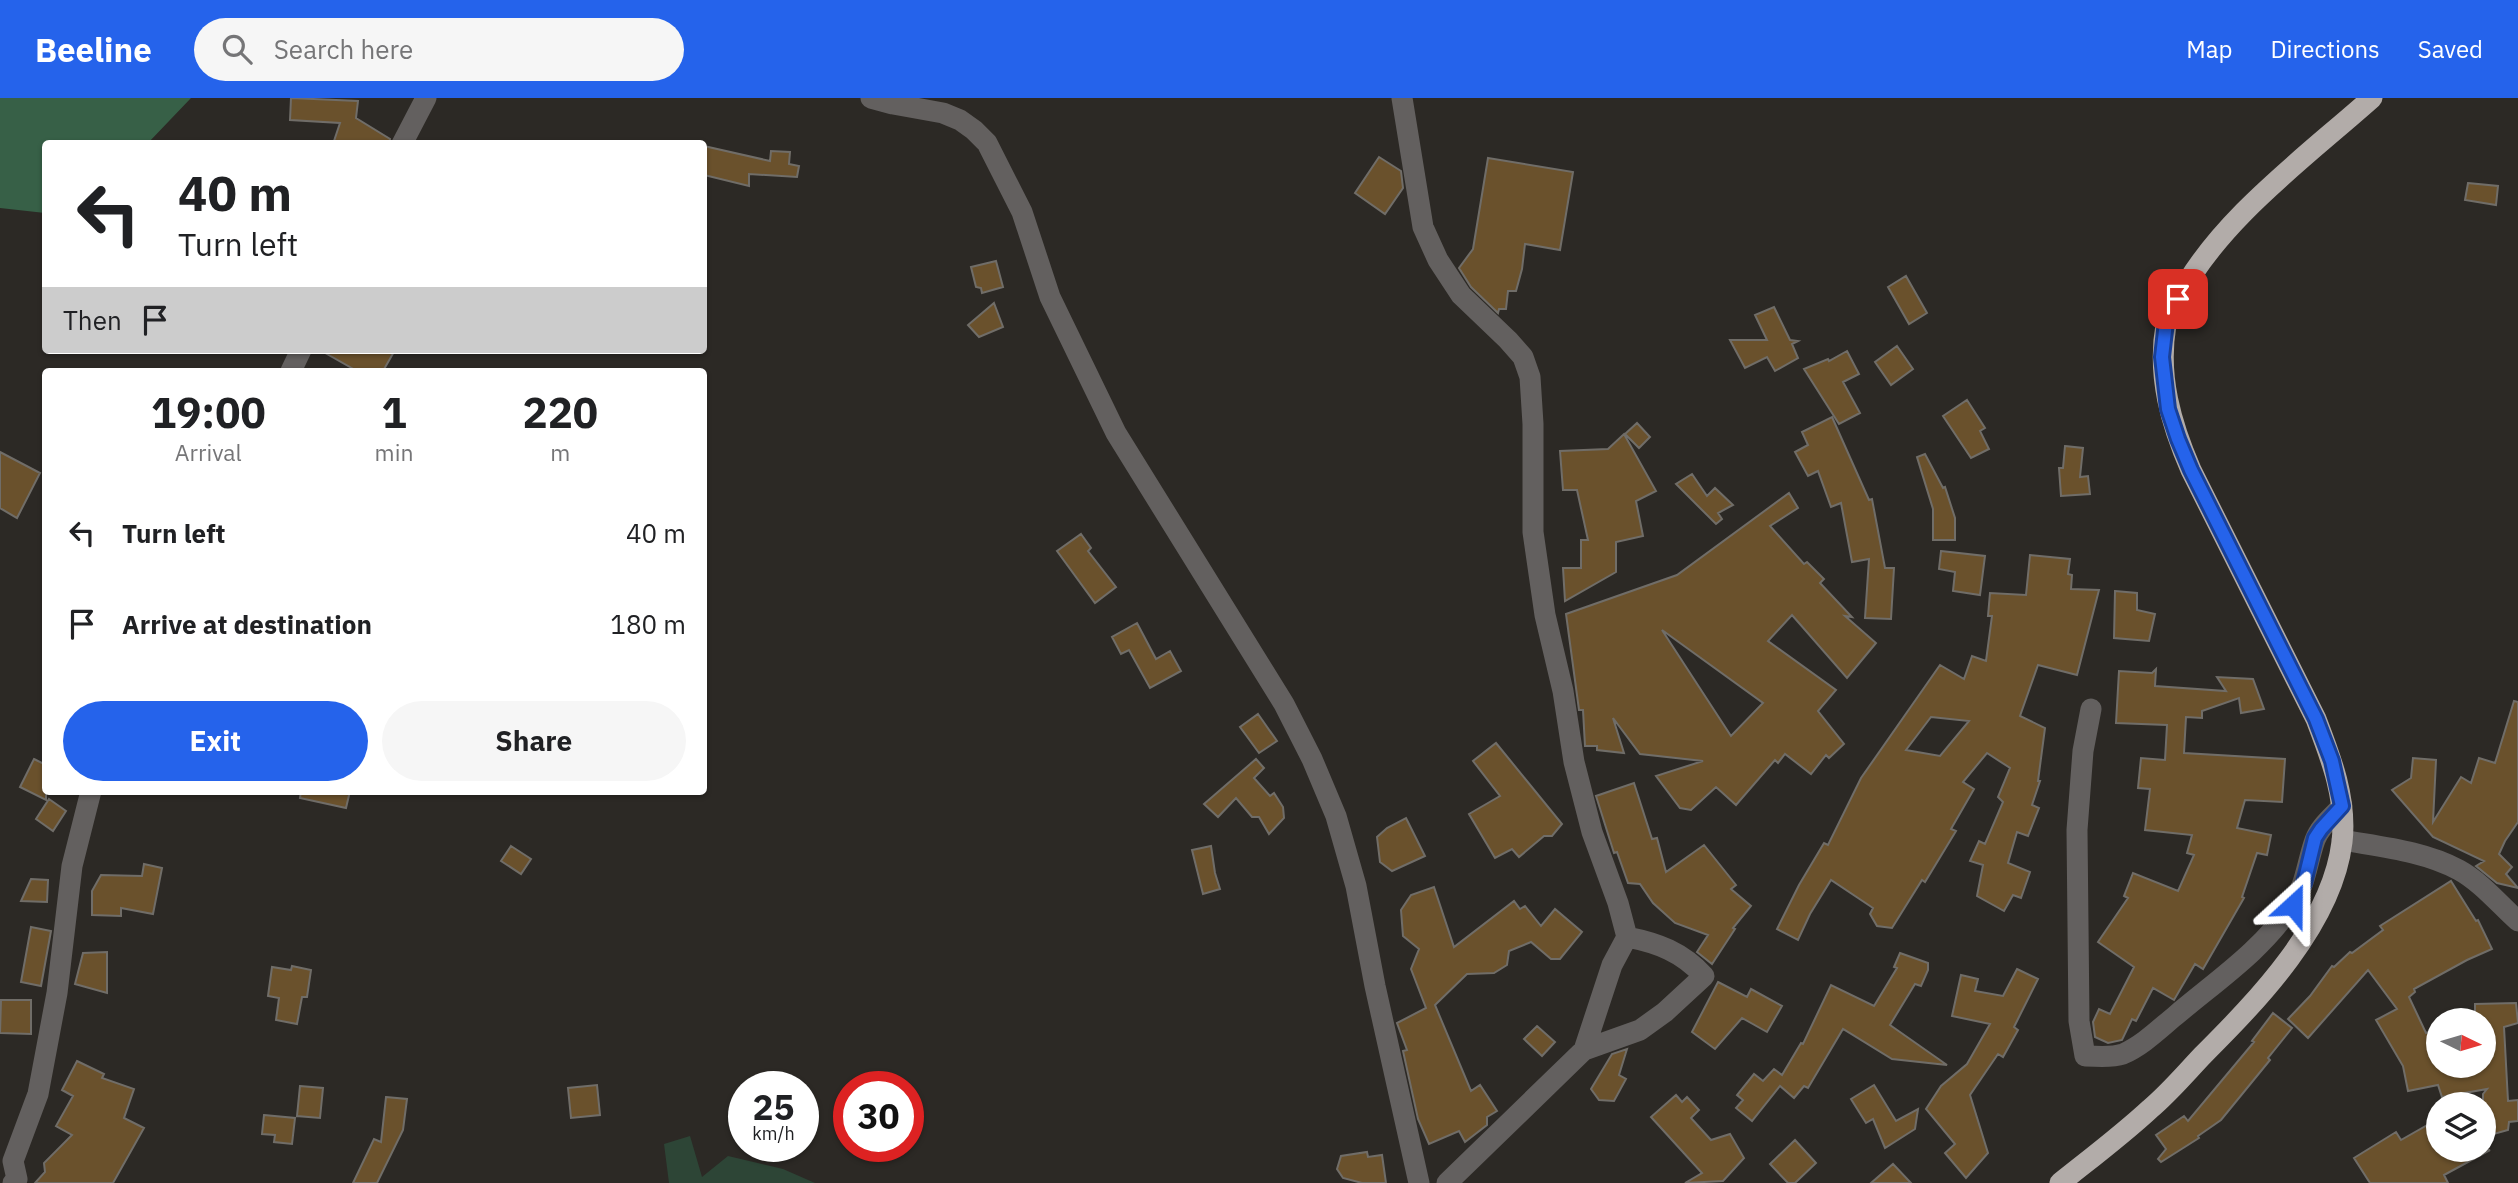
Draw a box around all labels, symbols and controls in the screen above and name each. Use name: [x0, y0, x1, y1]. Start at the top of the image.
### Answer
search box: [194, 18, 684, 81]
text: Beeline: [35, 28, 152, 71]
icon: search: [218, 30, 256, 68]
text: Search here: [274, 32, 413, 66]
text: Map: [2186, 33, 2232, 65]
text: Directions: [2270, 33, 2380, 65]
text: Saved: [2418, 33, 2483, 65]
text: 40 m: [178, 161, 292, 224]
icon: left: [63, 168, 154, 259]
text: Turn left: [178, 223, 298, 265]
pin: [2148, 269, 2208, 329]
icon: arrive: [2159, 280, 2197, 318]
icon: arrive: [136, 301, 174, 339]
text: Then: [63, 303, 122, 337]
text: 19:00: [151, 385, 266, 440]
text: 1: [381, 385, 407, 440]
text: 220: [522, 385, 598, 440]
text: Arrival: [175, 437, 242, 467]
text: min: [375, 437, 413, 467]
text: m: [550, 437, 570, 467]
icon: left: [63, 514, 101, 552]
text: Turn left: [122, 516, 225, 550]
text: 40 m: [626, 516, 686, 550]
icon: arrive: [63, 605, 101, 643]
text: Arrive at destination: [122, 607, 372, 641]
text: 180 m: [610, 607, 686, 641]
button: Exit: [63, 701, 368, 781]
button: Share: [382, 701, 686, 781]
position arrow: [2256, 868, 2330, 942]
north arrow: [2426, 1008, 2496, 1078]
map controls: [2426, 1008, 2496, 1162]
speed limit sign: 30: [833, 1071, 924, 1162]
text: 25: [752, 1084, 795, 1130]
button: layers: [2426, 1092, 2496, 1162]
text: km/h: [752, 1122, 795, 1145]

